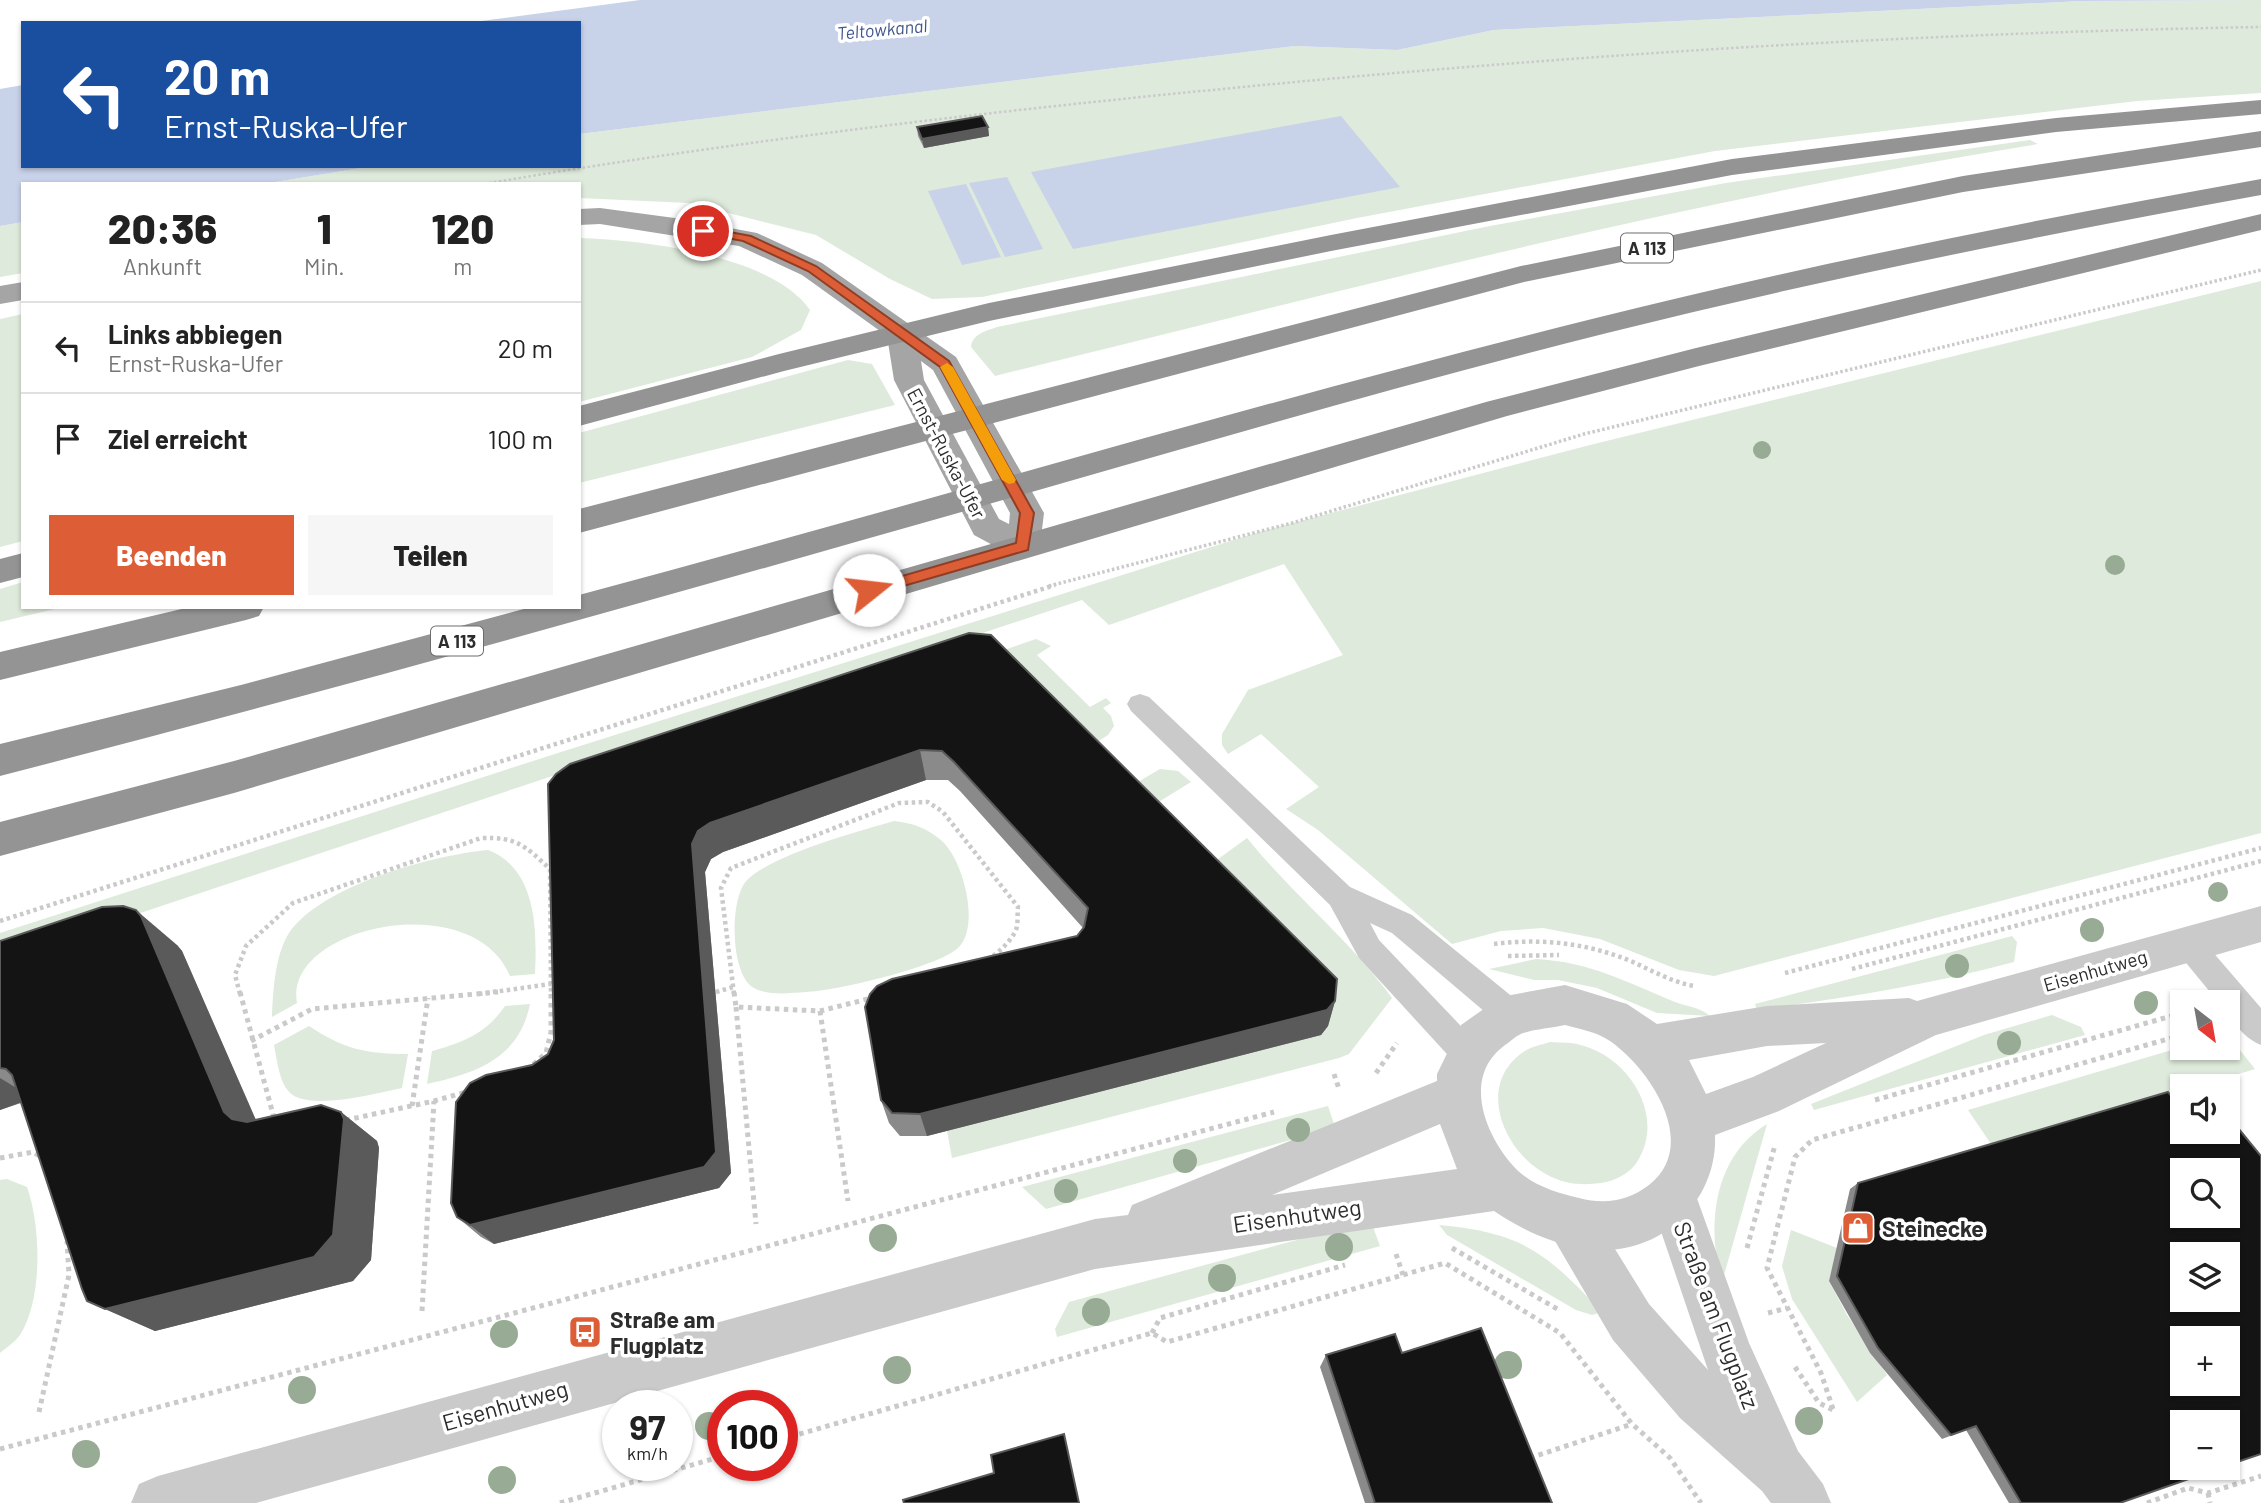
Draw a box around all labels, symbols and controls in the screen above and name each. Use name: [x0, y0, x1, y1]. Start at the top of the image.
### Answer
water label: Teltowkanal: [836, 14, 928, 44]
text: 20 m: [164, 46, 270, 105]
icon: left: [49, 49, 140, 140]
text: Ernst-Ruska-Ufer: [164, 106, 408, 144]
pin: [673, 201, 733, 261]
text: 20:36: [108, 202, 217, 252]
text: 1: [317, 202, 332, 252]
text: 120: [431, 202, 494, 252]
icon: arrive: [684, 212, 722, 250]
road number: A 113: [1621, 234, 1673, 262]
text: Ankunft: [123, 252, 202, 280]
text: Min.: [304, 252, 345, 280]
text: m: [453, 252, 472, 280]
text: Links abbiegen: [108, 318, 282, 349]
icon: left: [49, 329, 87, 367]
text: 20 m: [498, 332, 553, 363]
text: Ernst-Ruska-Ufer: [108, 349, 283, 377]
street label: Ernst-Ruska-Ufer: [903, 384, 991, 522]
icon: arrive: [49, 420, 87, 458]
text: Ziel erreicht: [108, 423, 248, 454]
text: 100 m: [488, 423, 553, 454]
button: Beenden: [49, 515, 294, 595]
button: Teilen: [308, 515, 553, 595]
position arrow: [832, 553, 906, 627]
road number: A 113: [431, 626, 483, 656]
street label: Eisenhutweg: [2040, 944, 2150, 996]
north arrow: [2170, 990, 2240, 1060]
map controls: [2170, 990, 2240, 1480]
button: sound: [2170, 1074, 2240, 1144]
button: search: [2170, 1158, 2240, 1228]
street label: Eisenhutweg: [1231, 1192, 1363, 1238]
shop icon: Steinecke: [1839, 1209, 1877, 1247]
place label: Steinecke: [1882, 1214, 1984, 1242]
street label: Straße am Flugplatz: [1668, 1217, 1766, 1413]
button: layers: [2170, 1242, 2240, 1312]
place label: Straße am Flugplatz: [610, 1305, 715, 1359]
bus stop icon: Straße am Flugplatz: [566, 1313, 604, 1351]
button: +: [2170, 1326, 2240, 1396]
street label: Eisenhutweg: [439, 1374, 571, 1436]
speed limit sign: 100: [707, 1390, 798, 1481]
text: 97: [630, 1405, 665, 1447]
button: −: [2170, 1410, 2240, 1480]
text: km/h: [627, 1442, 668, 1464]

